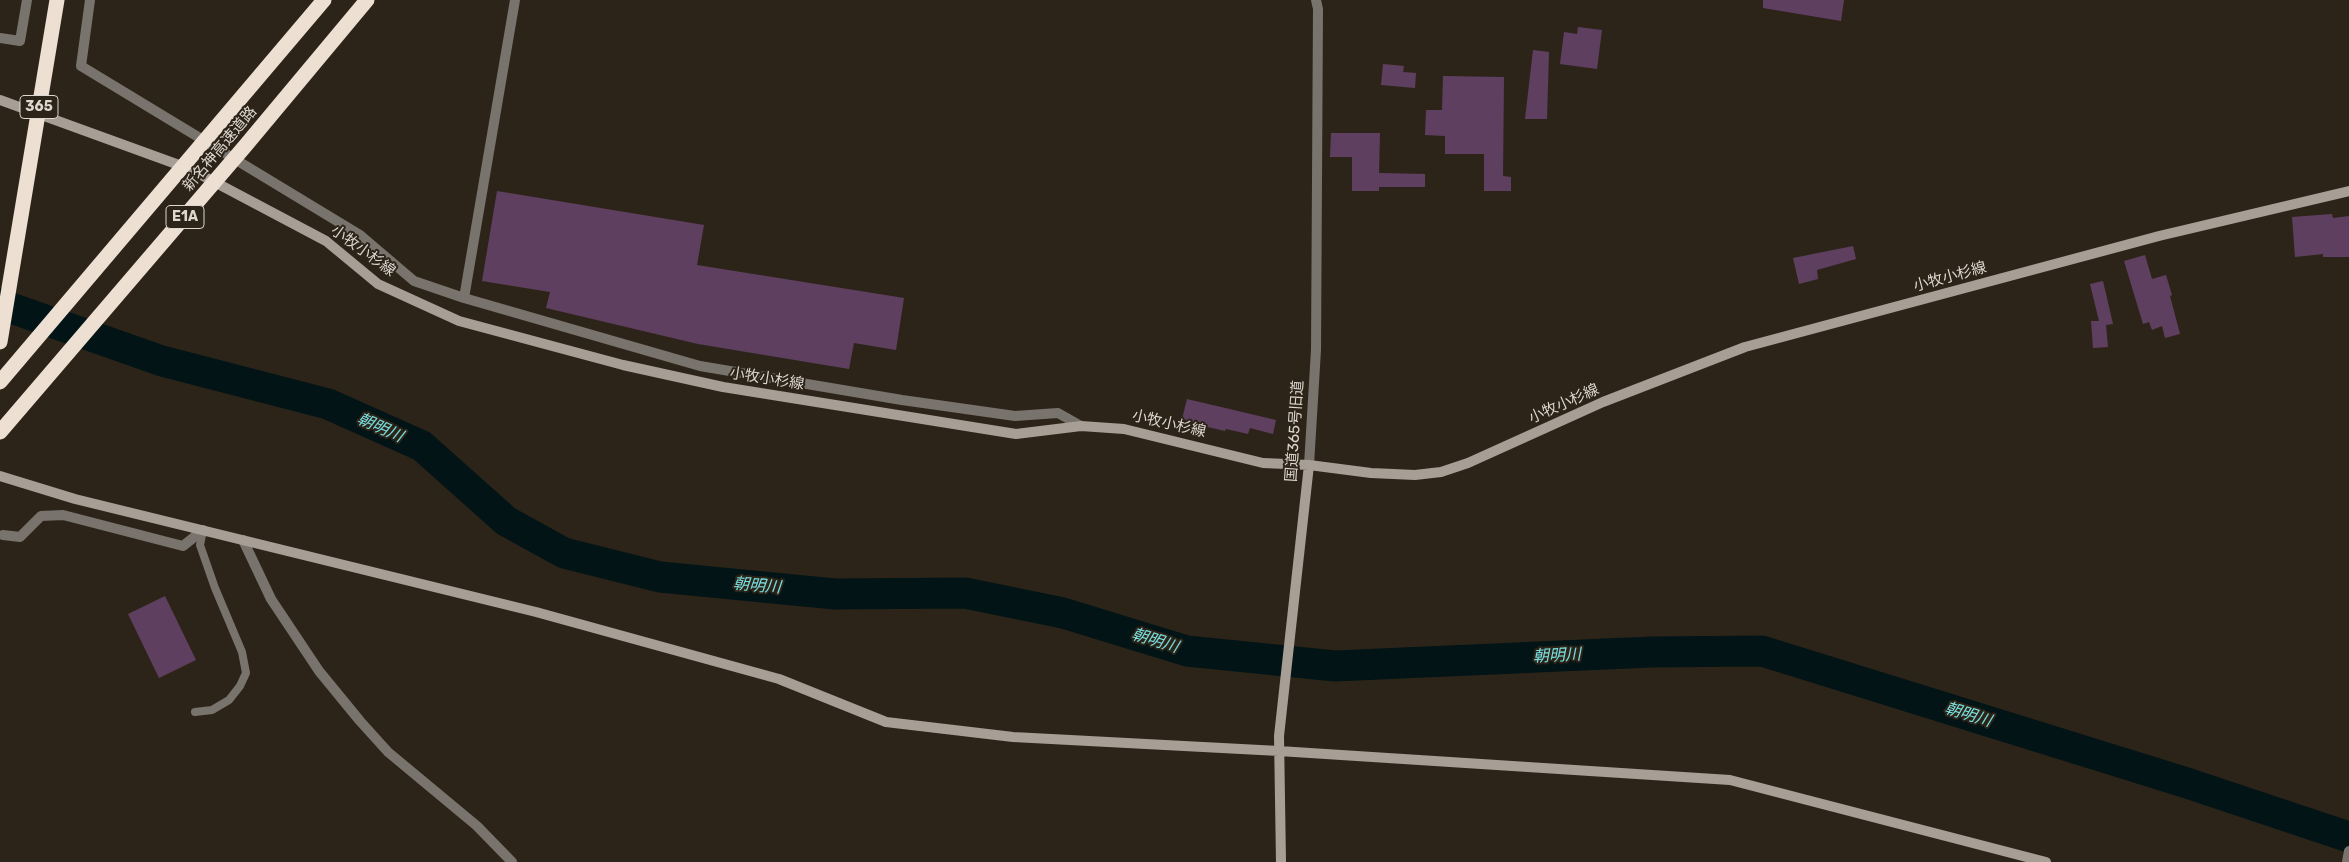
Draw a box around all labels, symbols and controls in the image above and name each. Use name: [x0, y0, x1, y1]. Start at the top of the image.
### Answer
road number: 365: [20, 95, 58, 118]
street label: 新名神高速道路: [179, 103, 261, 195]
road number: E1A: [166, 206, 204, 228]
street label: 小牧小杉線: [327, 222, 399, 280]
street label: 小牧小杉線: [1911, 259, 1989, 295]
street label: 小牧小杉線: [729, 364, 805, 394]
street label: 国道365号旧道: [1282, 380, 1308, 482]
street label: 小牧小杉線: [1526, 381, 1602, 427]
street label: 小牧小杉線: [1130, 407, 1208, 441]
water label: 朝明川: [354, 409, 406, 447]
water label: 朝明川: [732, 574, 782, 598]
water label: 朝明川: [1129, 625, 1181, 657]
water label: 朝明川: [1533, 645, 1581, 667]
water label: 朝明川: [1942, 699, 1994, 731]

